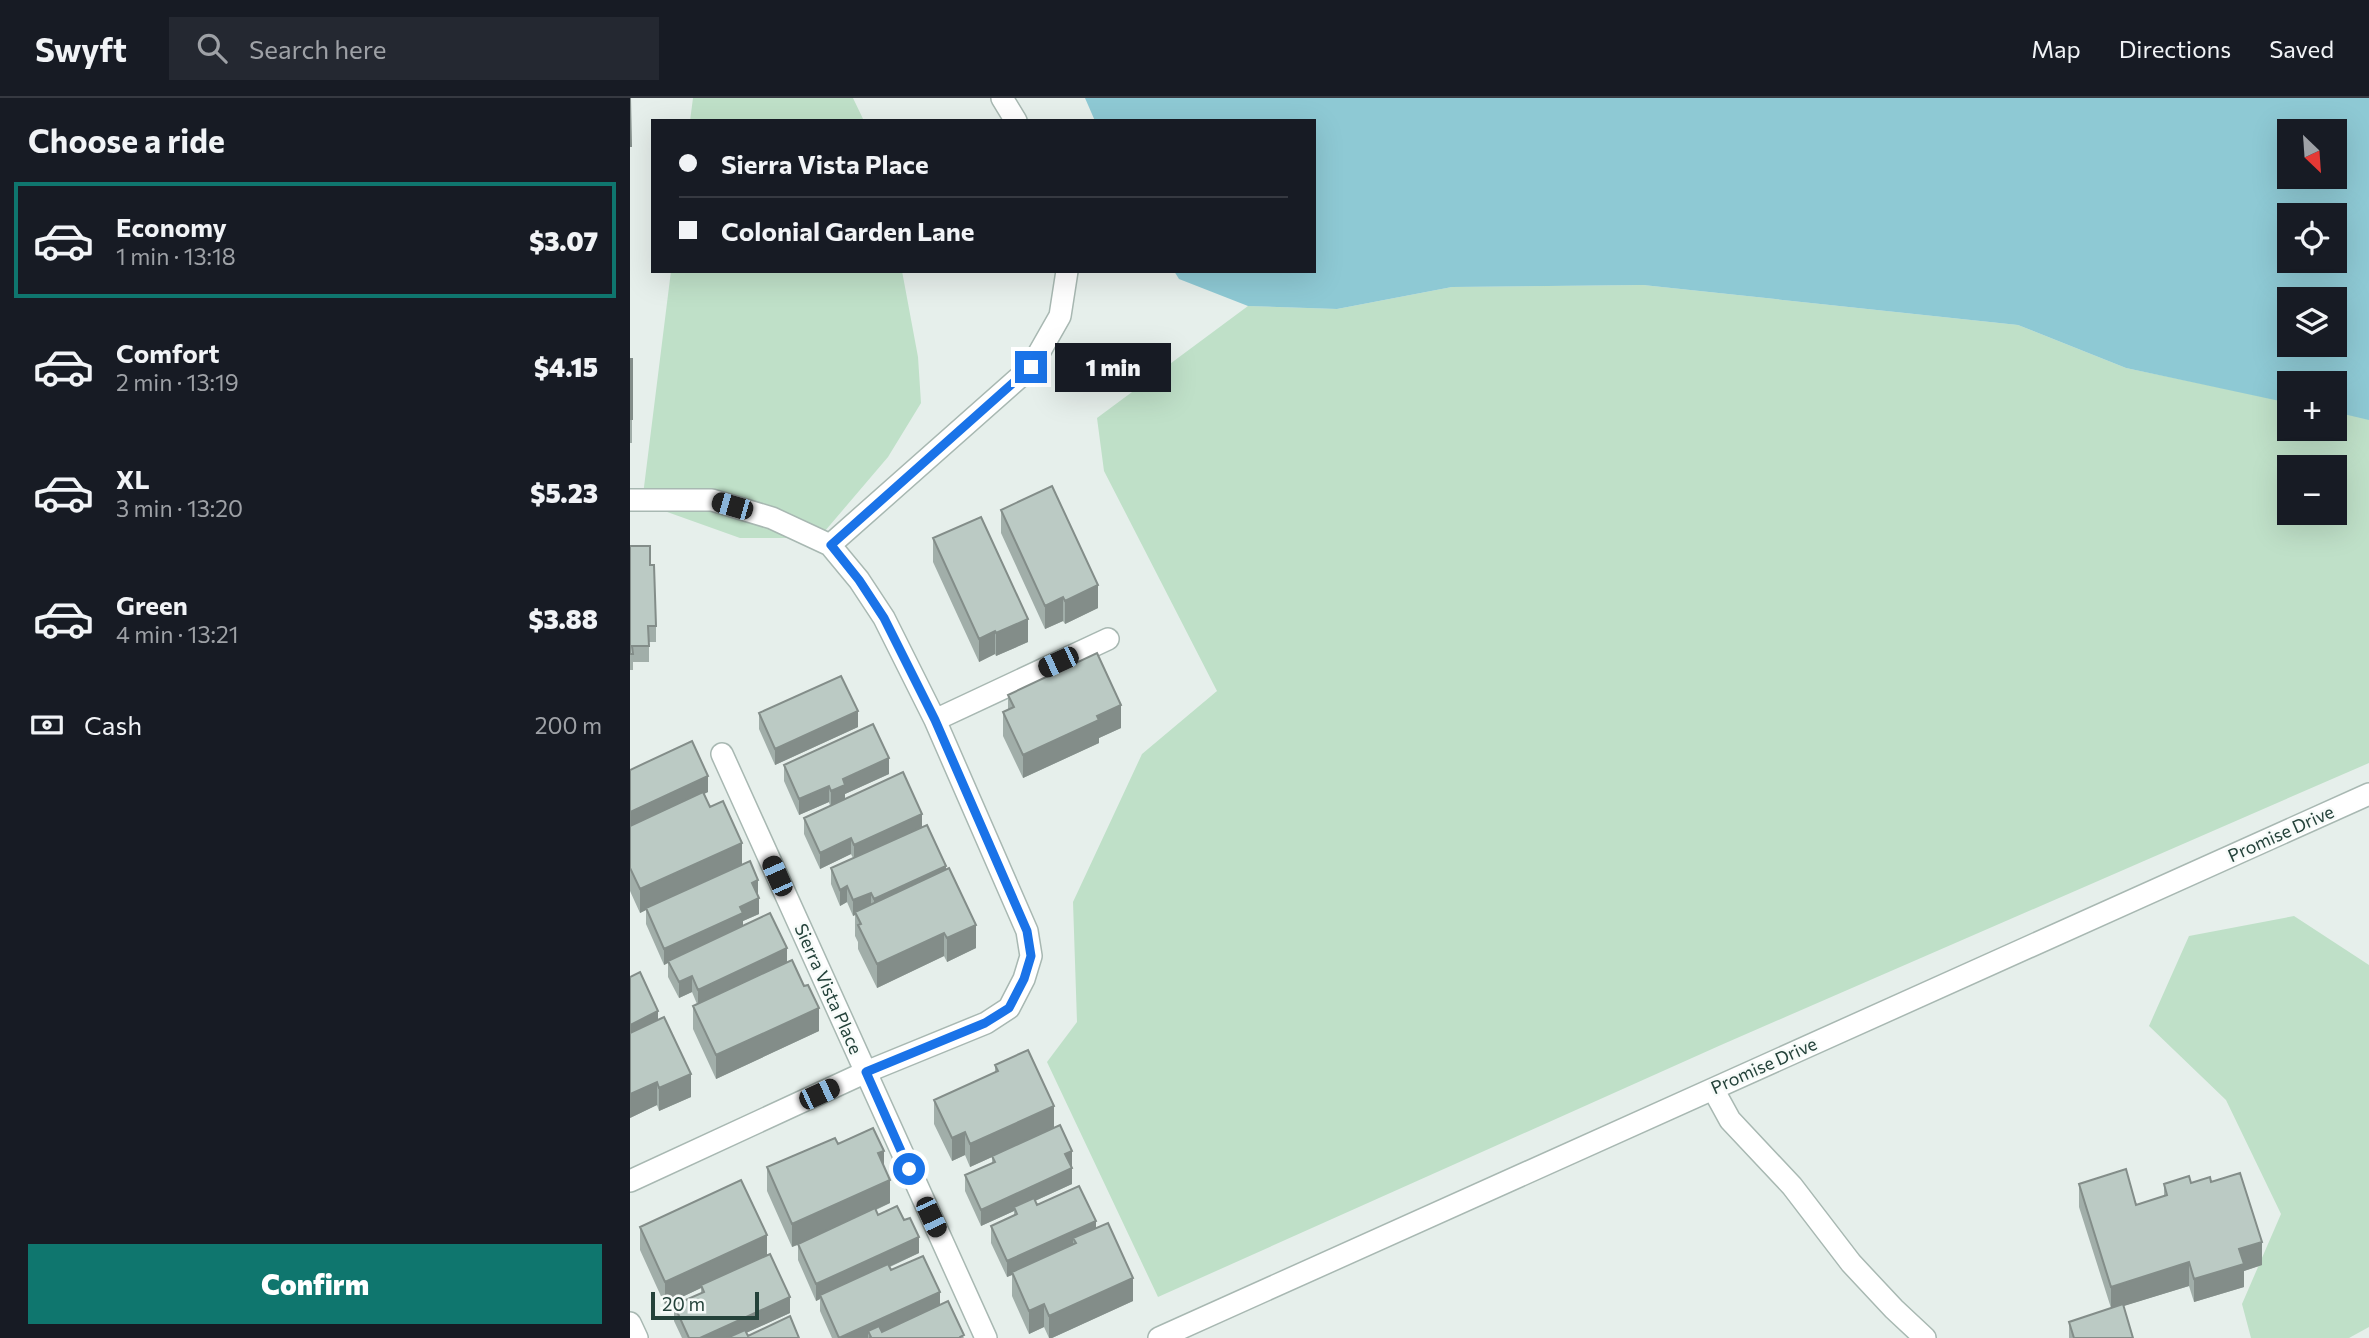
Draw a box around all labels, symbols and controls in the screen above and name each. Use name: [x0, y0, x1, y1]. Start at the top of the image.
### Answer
search box: [169, 17, 659, 80]
text: Swyft: [35, 28, 127, 69]
icon: search: [193, 29, 231, 67]
text: Search here: [249, 33, 386, 64]
text: Map: [2031, 34, 2081, 63]
text: Directions: [2119, 34, 2231, 63]
text: Saved: [2269, 34, 2334, 63]
north arrow: [2277, 119, 2347, 189]
map controls: [2277, 119, 2347, 525]
text: Choose a ride: [28, 120, 225, 160]
text: Sierra Vista Place: [721, 148, 929, 179]
button: locate: [2277, 203, 2347, 273]
icon: car: [32, 209, 95, 272]
text: Economy: [116, 211, 227, 242]
text: Colonial Garden Lane: [721, 215, 974, 246]
text: $3.07: [529, 225, 598, 256]
text: 1 min · 13:18: [116, 242, 236, 270]
button: layers: [2277, 287, 2347, 357]
icon: car: [32, 335, 95, 398]
text: Comfort: [116, 337, 219, 368]
callout: 1 min: [1056, 342, 1171, 392]
text: $4.15: [534, 351, 598, 382]
route end: [1015, 351, 1047, 383]
text: 1 min: [1085, 353, 1141, 381]
text: 2 min · 13:19: [116, 368, 239, 396]
button: +: [2277, 371, 2347, 441]
button: −: [2277, 455, 2347, 525]
icon: car: [32, 461, 95, 524]
text: XL: [116, 463, 150, 494]
text: $5.23: [530, 477, 598, 508]
car: [709, 490, 756, 522]
text: 3 min · 13:20: [116, 494, 243, 522]
icon: car: [32, 587, 95, 650]
text: Green: [116, 589, 188, 620]
text: $3.88: [528, 603, 598, 634]
text: 4 min · 13:21: [116, 620, 239, 648]
car: [1035, 644, 1082, 680]
icon: cash: [28, 706, 66, 744]
text: Cash: [84, 709, 142, 740]
text: 200 m: [535, 711, 602, 739]
street label: Promise Drive: [2224, 800, 2337, 866]
car: [759, 853, 796, 899]
street label: Sierra Vista Place: [790, 920, 868, 1057]
street label: Promise Drive: [1707, 1032, 1820, 1098]
car: [796, 1076, 843, 1112]
route start: [893, 1153, 925, 1185]
car: [913, 1194, 950, 1240]
button: Confirm: [28, 1244, 602, 1324]
scale bar: [651, 1289, 760, 1321]
text: 20 m: [662, 1292, 705, 1315]

